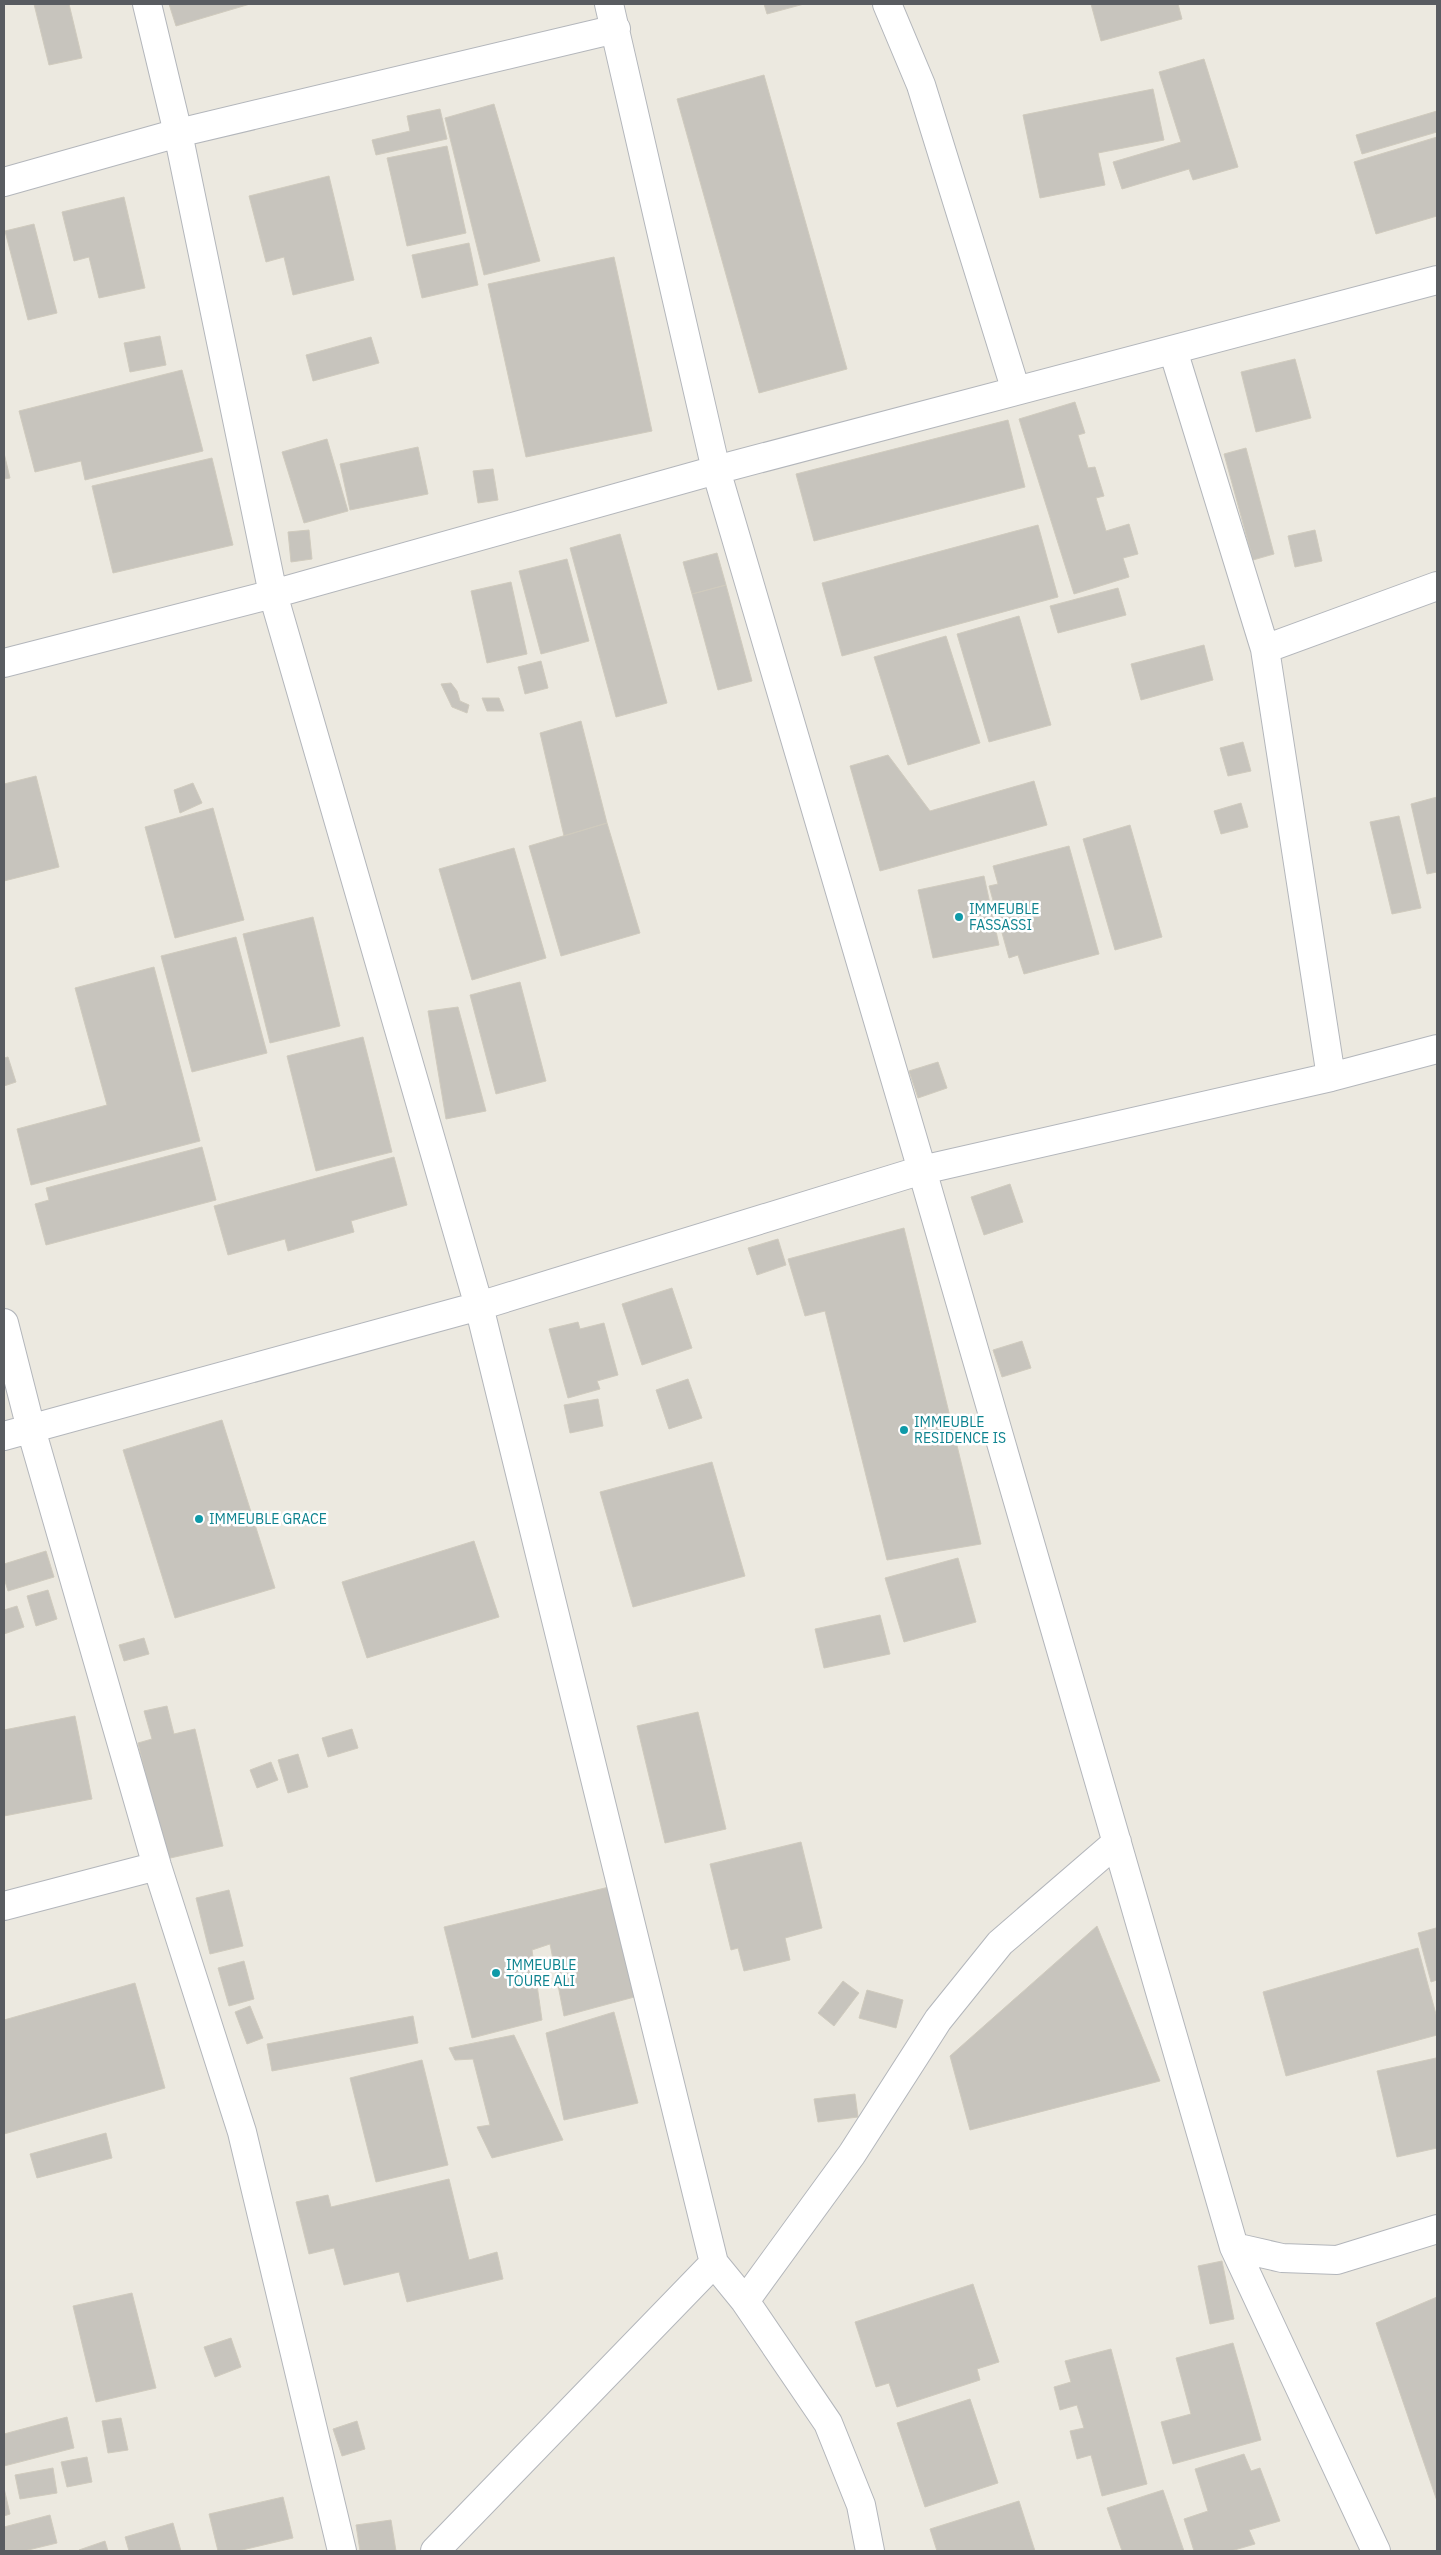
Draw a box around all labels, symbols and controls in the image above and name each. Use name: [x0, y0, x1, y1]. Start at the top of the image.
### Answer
place label: IMMEUBLE FASSASSI: [969, 900, 1039, 934]
marker: IMMEUBLE FASSASSI: [953, 911, 965, 923]
place label: IMMEUBLE RESIDENCE IS: [914, 1413, 1006, 1447]
marker: IMMEUBLE RESIDENCE IS: [898, 1424, 910, 1436]
place label: IMMEUBLE GRACE: [209, 1510, 327, 1528]
marker: IMMEUBLE GRACE: [193, 1513, 205, 1525]
place label: IMMEUBLE TOURE ALI: [506, 1956, 576, 1990]
marker: IMMEUBLE TOURE ALI: [490, 1967, 502, 1979]

